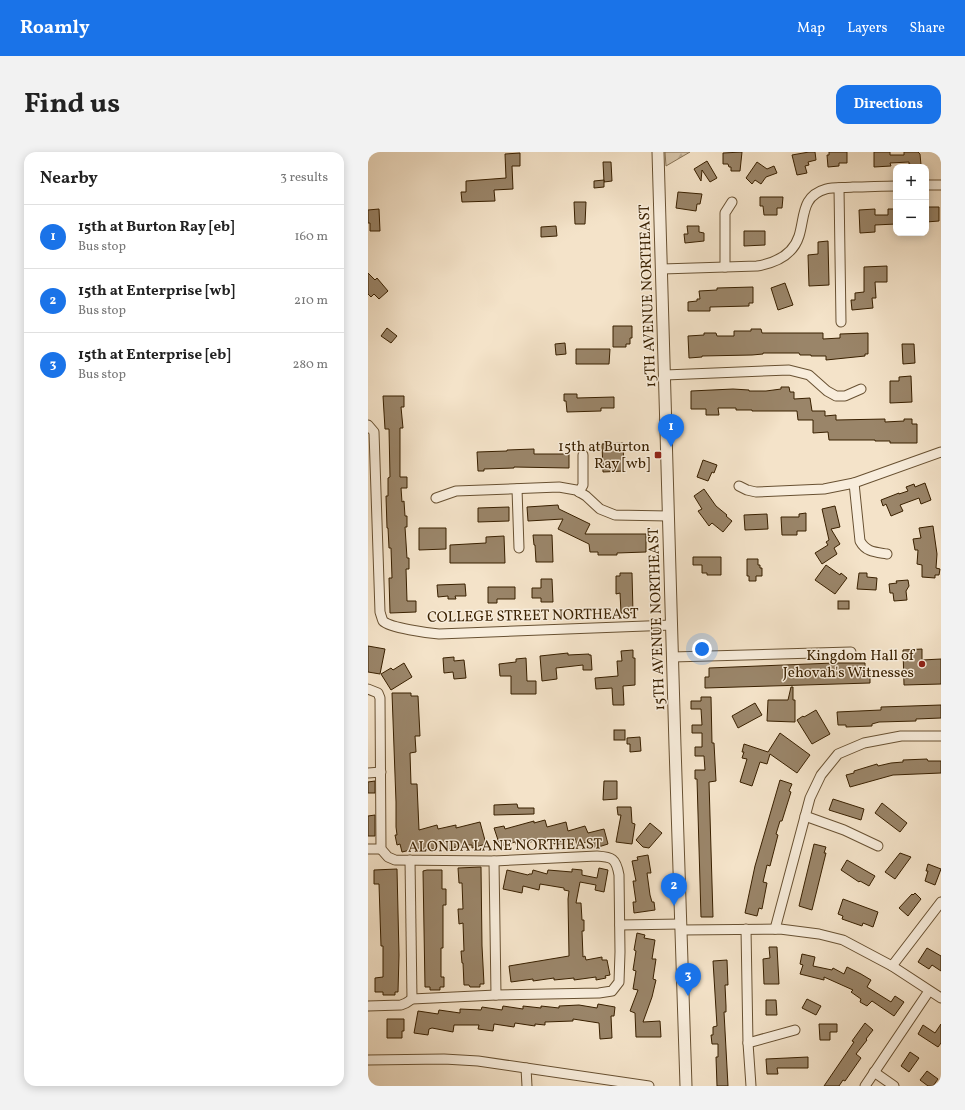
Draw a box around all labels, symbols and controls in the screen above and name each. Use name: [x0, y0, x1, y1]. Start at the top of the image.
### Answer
text: Roamly: [20, 15, 90, 41]
text: Map: [797, 19, 825, 38]
text: Layers: [847, 19, 887, 38]
text: Share: [909, 19, 945, 38]
text: Find us: [24, 85, 120, 124]
button: Directions: [836, 85, 941, 124]
map controls: [893, 164, 929, 236]
button: +: [893, 164, 929, 200]
text: Nearby: [40, 167, 98, 190]
text: 3 results: [280, 169, 328, 187]
button: −: [893, 200, 929, 236]
street label: 15TH AVENUE NORTHEAST: [635, 204, 662, 388]
text: 15th at Burton Ray [eb]: [78, 217, 235, 238]
text: 1: [50, 228, 56, 246]
text: 160 m: [294, 228, 328, 246]
text: Bus stop: [78, 238, 126, 256]
text: 15th at Enterprise [wb]: [78, 281, 235, 302]
text: 2: [50, 292, 56, 310]
text: 210 m: [294, 292, 328, 310]
text: Bus stop: [78, 302, 126, 320]
text: 15th at Enterprise [eb]: [78, 345, 231, 366]
text: 3: [50, 356, 56, 374]
text: 280 m: [292, 356, 328, 374]
text: Bus stop: [78, 366, 126, 384]
pin: 1: [658, 414, 684, 447]
place label: 15th at Burton Ray [wb]: [558, 437, 650, 475]
marker: 15th at Burton Ray [wb]: [653, 450, 663, 460]
street label: 15TH AVENUE NORTHEAST: [644, 527, 671, 711]
street label: COLLEGE STREET NORTHEAST: [427, 604, 639, 629]
your location: [692, 639, 712, 659]
place label: Kingdom Hall of Jehovah's Witnesses: [783, 646, 916, 684]
marker: Kingdom Hall of Jehovah's Witnesses: [917, 659, 927, 669]
street label: ALONDA LANE NORTHEAST: [408, 834, 603, 859]
pin: 2: [661, 873, 687, 906]
pin: 3: [675, 963, 701, 996]

